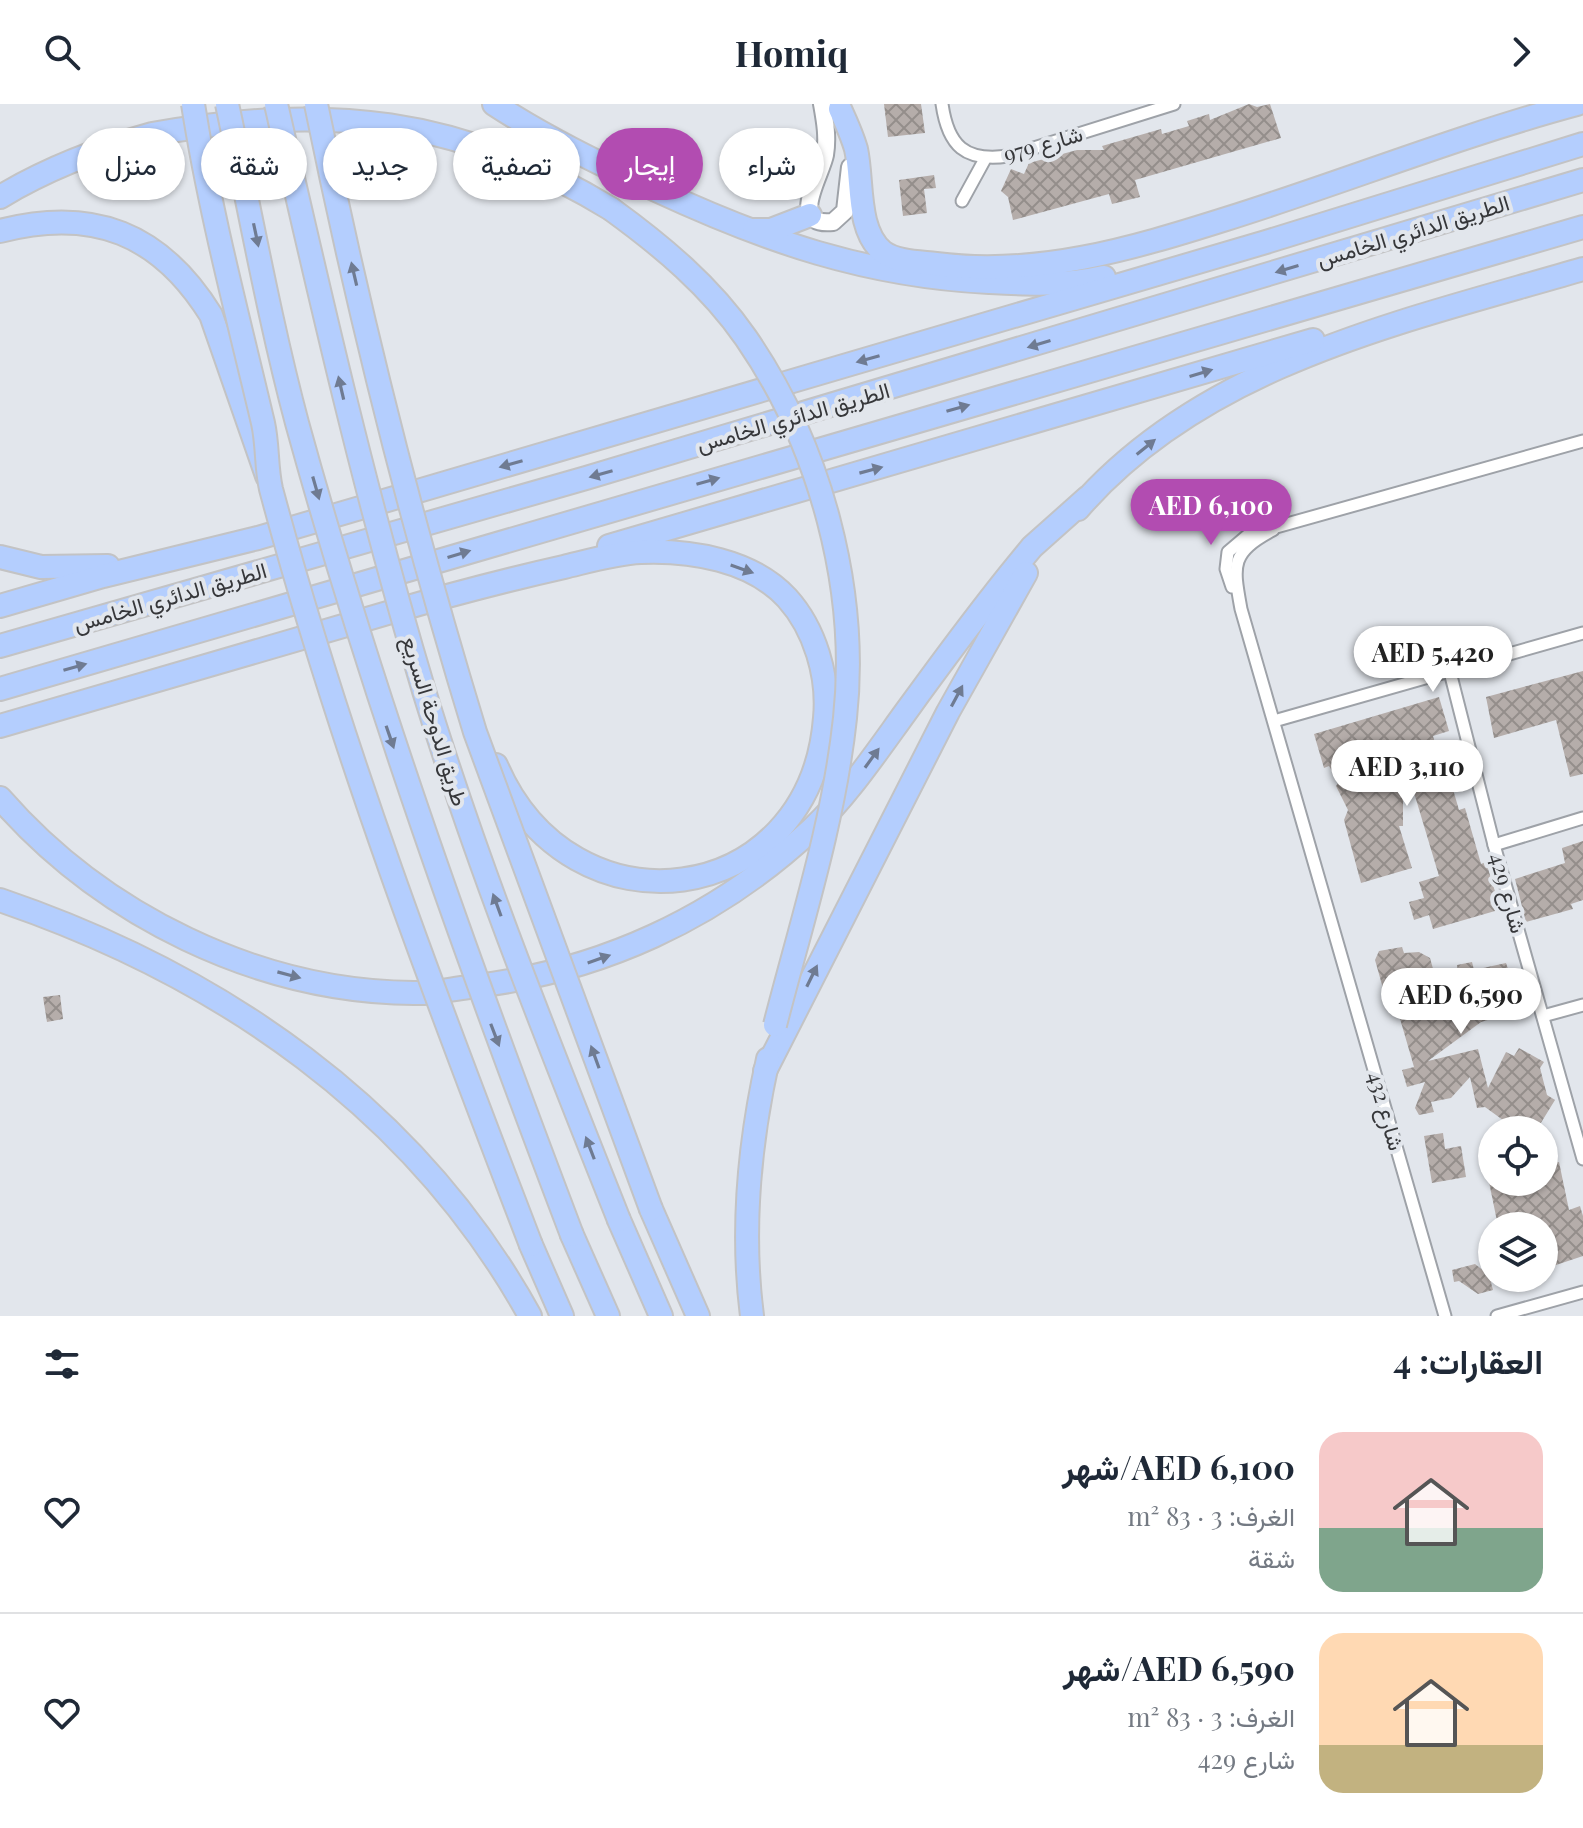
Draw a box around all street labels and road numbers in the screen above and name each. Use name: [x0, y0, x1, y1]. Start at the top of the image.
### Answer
street label: شارع 979: [1000, 117, 1086, 170]
street label: الطريق الدائري الخامس: [1313, 187, 1514, 278]
street label: الطريق الدائري الخامس: [693, 374, 894, 463]
street label: الطريق الدائري الخامس: [70, 554, 271, 643]
street label: طريق الدوحة السريع: [395, 632, 476, 810]
street label: شارع 429: [1482, 849, 1535, 937]
street label: شارع 432: [1360, 1068, 1412, 1154]

